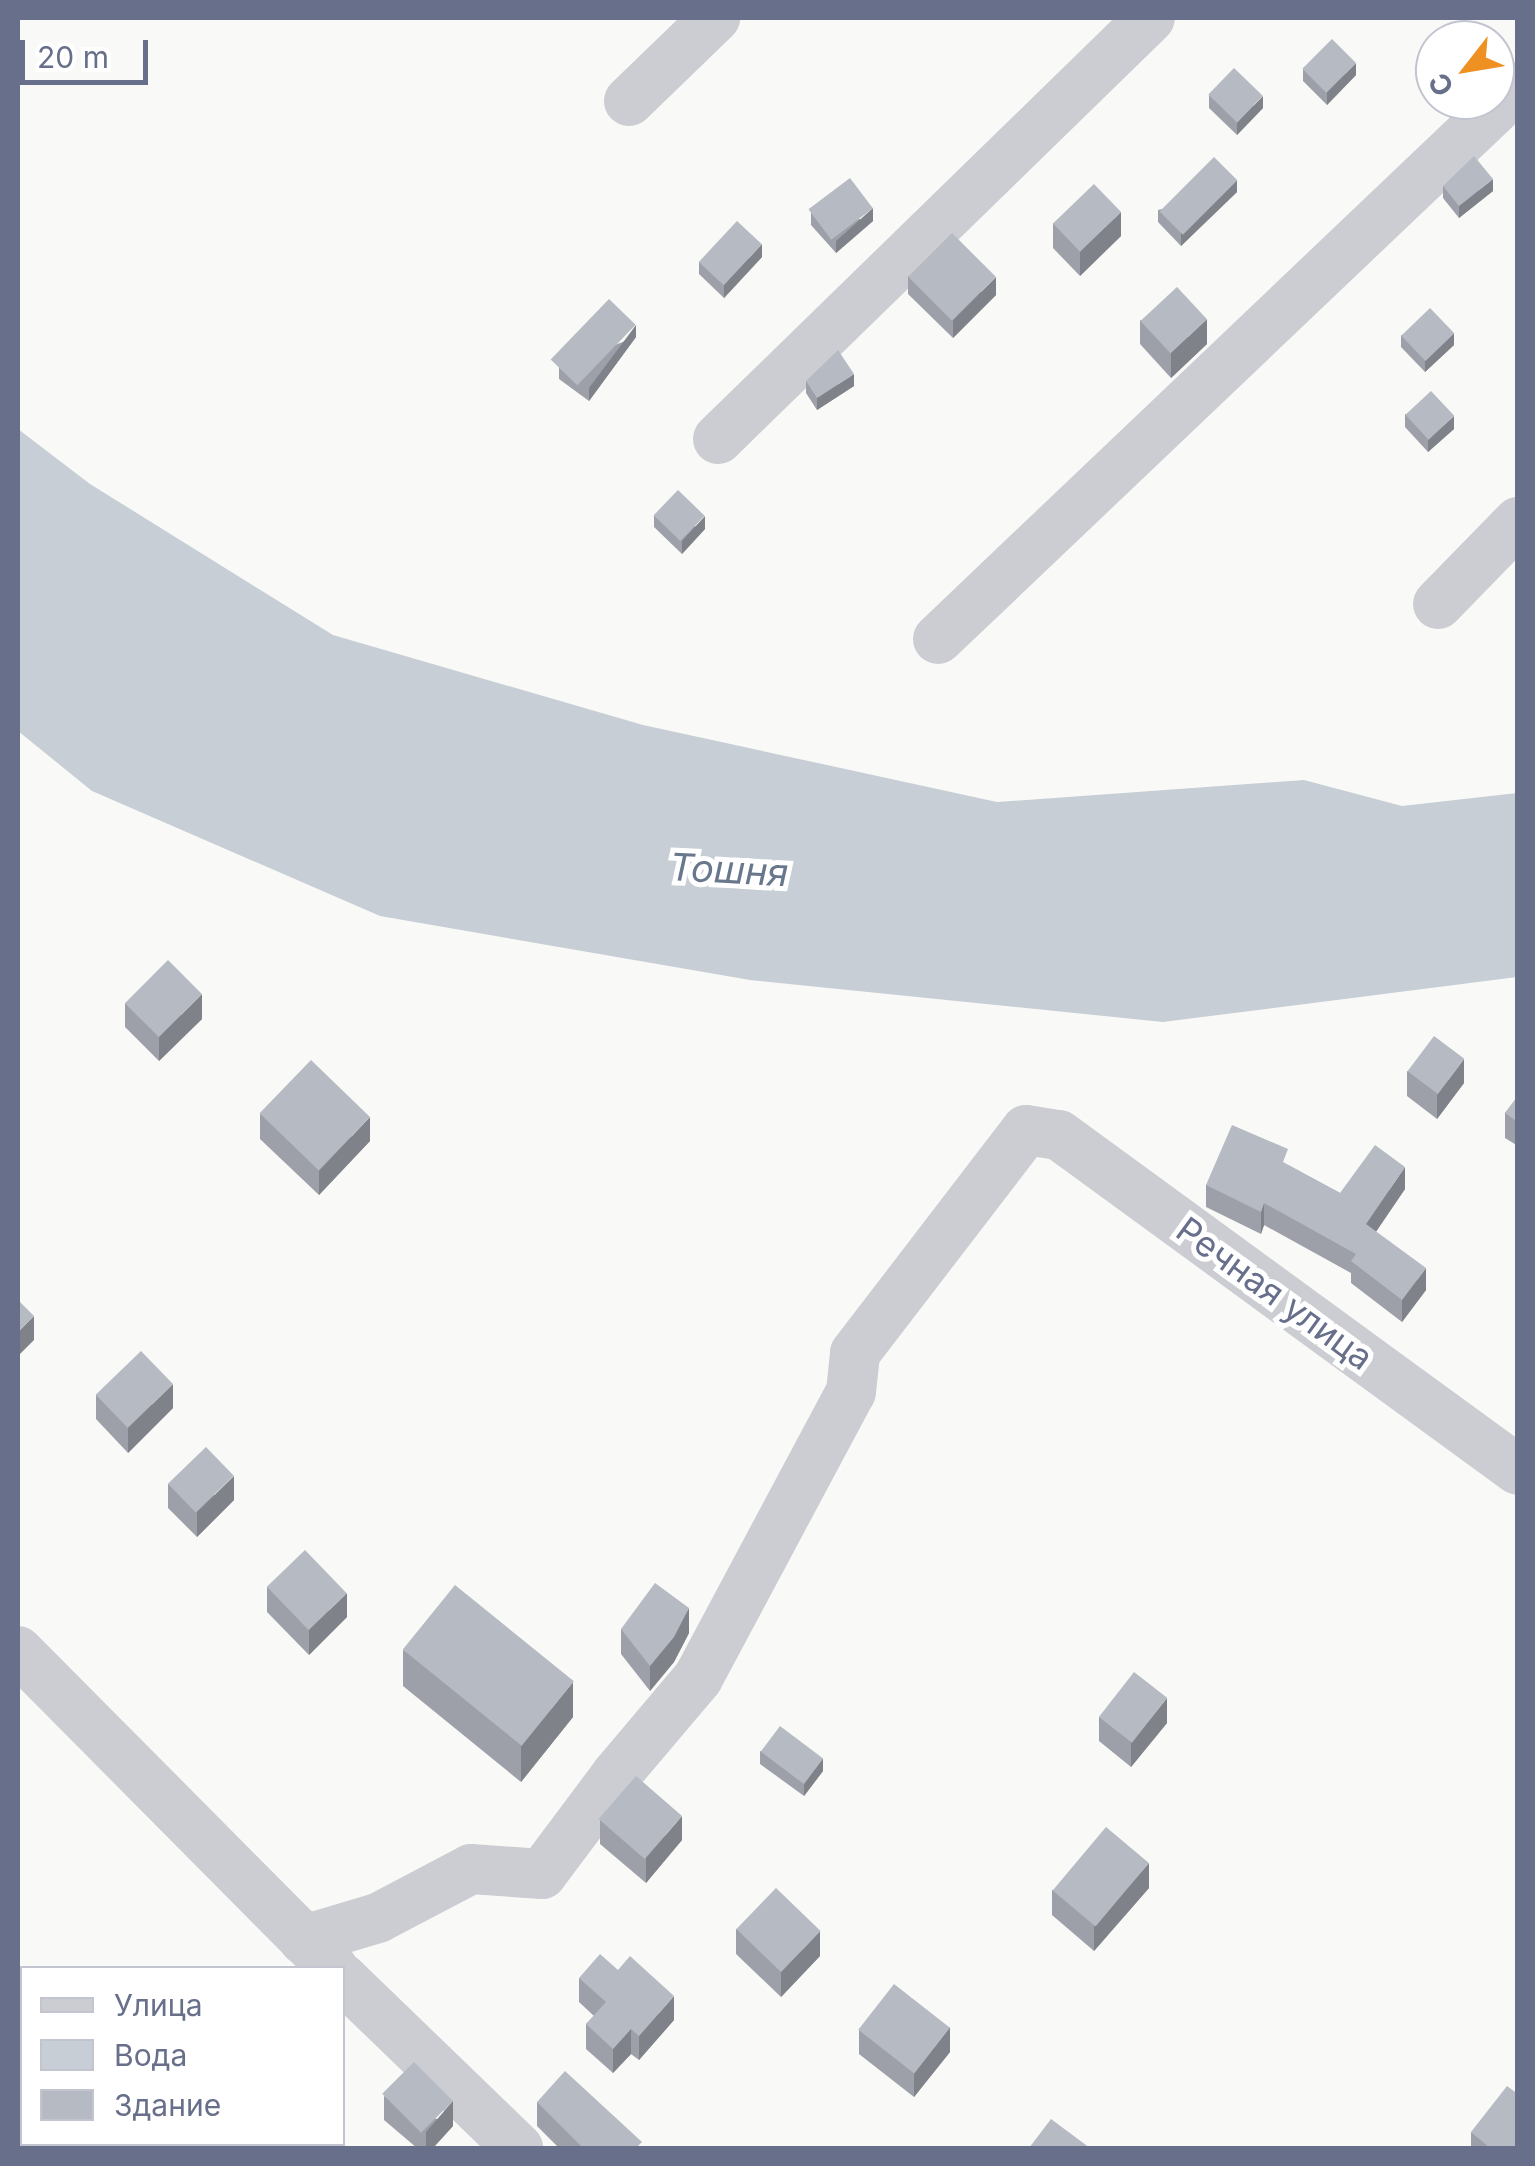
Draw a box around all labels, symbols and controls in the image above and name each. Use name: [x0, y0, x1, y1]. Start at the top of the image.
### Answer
scale bar: [25, 20, 152, 82]
north arrow: [1415, 20, 1515, 120]
text: 20 m: [37, 39, 109, 75]
text: С: [1421, 67, 1461, 102]
water label: Тошня: [668, 844, 790, 896]
street label: Речная улица: [1169, 1208, 1381, 1378]
legend: [20, 1966, 345, 2146]
text: Улица: [114, 1987, 203, 2023]
text: Вода: [114, 2037, 187, 2073]
text: Здание: [114, 2087, 221, 2123]

